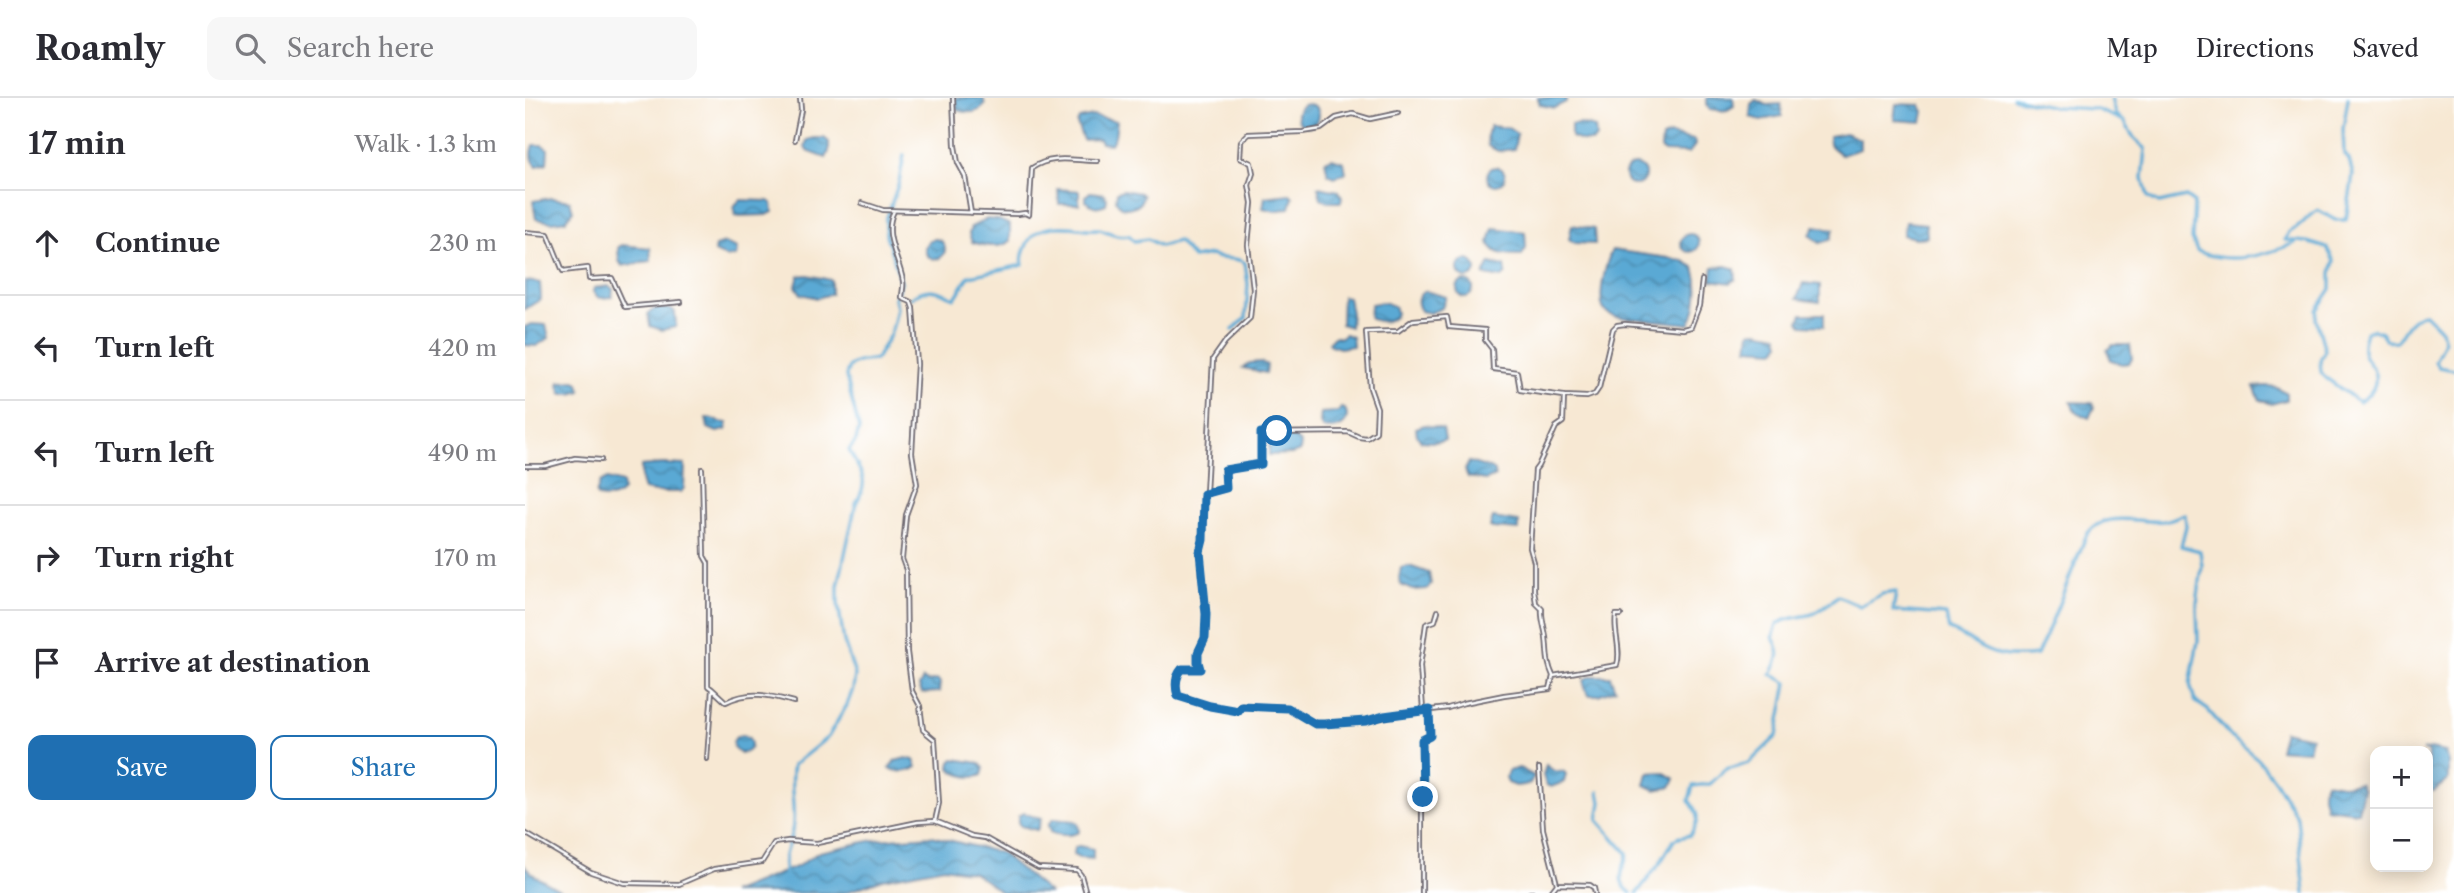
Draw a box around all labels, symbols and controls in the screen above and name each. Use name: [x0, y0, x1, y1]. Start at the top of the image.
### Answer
search box: [207, 17, 697, 80]
text: Roamly: [35, 28, 165, 69]
icon: search: [231, 29, 269, 67]
text: Search here: [287, 32, 434, 64]
text: Map: [2106, 34, 2158, 63]
text: Directions: [2196, 34, 2314, 63]
text: Saved: [2352, 34, 2419, 63]
text: 17 min: [28, 125, 126, 162]
text: Walk · 1.3 km: [354, 130, 497, 158]
icon: ahead: [28, 224, 66, 262]
text: Continue: [95, 227, 220, 259]
text: 230 m: [429, 229, 497, 257]
icon: left: [28, 329, 66, 367]
text: Turn left: [95, 332, 214, 364]
text: 420 m: [428, 334, 497, 362]
route start: [1261, 415, 1292, 446]
icon: left: [28, 434, 66, 472]
text: Turn left: [95, 437, 214, 469]
text: 490 m: [428, 439, 497, 467]
icon: right: [28, 539, 66, 577]
text: Turn right: [95, 542, 234, 574]
text: 170 m: [434, 544, 497, 572]
icon: arrive: [28, 644, 66, 682]
text: Arrive at destination: [95, 647, 370, 679]
button: Save: [28, 735, 256, 800]
button: Share: [270, 735, 497, 800]
map controls: [2370, 746, 2433, 872]
button: +: [2370, 746, 2433, 809]
route end: [1407, 781, 1438, 812]
button: −: [2370, 809, 2433, 872]

